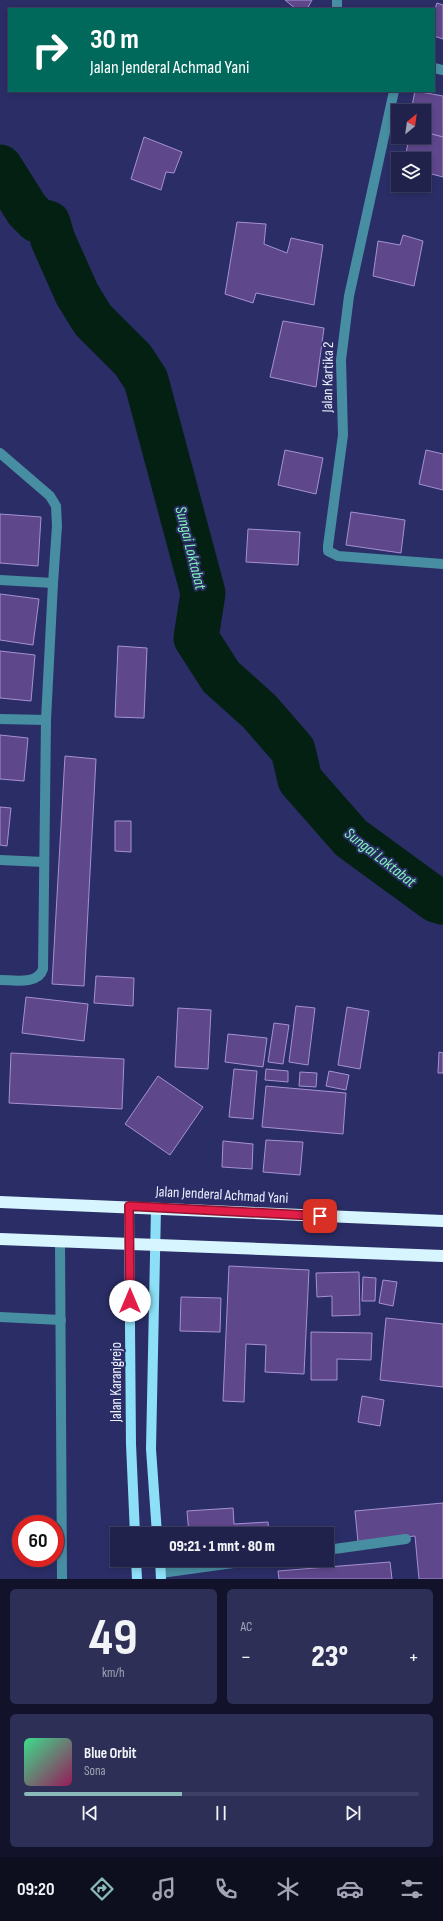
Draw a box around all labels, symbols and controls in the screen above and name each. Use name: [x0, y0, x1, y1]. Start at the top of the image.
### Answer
text: 30 m: [90, 23, 139, 56]
icon: right: [24, 24, 76, 76]
text: Jalan Jenderal Achmad Yani: [90, 57, 249, 78]
north arrow: [391, 104, 431, 144]
map controls: [391, 104, 431, 192]
button: layers: [391, 152, 431, 192]
street label: Jalan Kartika 2: [318, 342, 338, 413]
water label: Sungai Loktabat: [170, 504, 210, 593]
water label: Sungai Loktabat: [341, 824, 420, 893]
street label: Jalan Jenderal Achmad Yani: [154, 1182, 289, 1208]
pin: [303, 1199, 337, 1233]
icon: arrive: [309, 1205, 331, 1227]
position arrow: [109, 1280, 151, 1322]
street label: Jalan Karangrejo: [107, 1342, 126, 1423]
speed limit sign: 60: [12, 1515, 64, 1567]
text: 09:21 · 1 mnt · 80 m: [169, 1537, 275, 1556]
text: 49: [89, 1607, 138, 1670]
text: AC: [241, 1619, 252, 1635]
text: 23°: [311, 1639, 348, 1675]
text: −: [241, 1644, 251, 1671]
text: +: [408, 1644, 419, 1671]
text: km/h: [102, 1665, 124, 1681]
text: Blue Orbit: [84, 1744, 136, 1763]
text: Sona: [84, 1763, 106, 1779]
icon: previous: [79, 1802, 101, 1824]
icon: pause: [210, 1802, 232, 1824]
icon: next: [342, 1802, 364, 1824]
icon: directions: [88, 1875, 116, 1903]
icon: music: [150, 1875, 178, 1903]
icon: phone: [212, 1875, 240, 1903]
icon: climate: [274, 1875, 302, 1903]
icon: car: [336, 1875, 364, 1903]
icon: filters: [398, 1875, 426, 1903]
text: 09:20: [17, 1879, 55, 1900]

